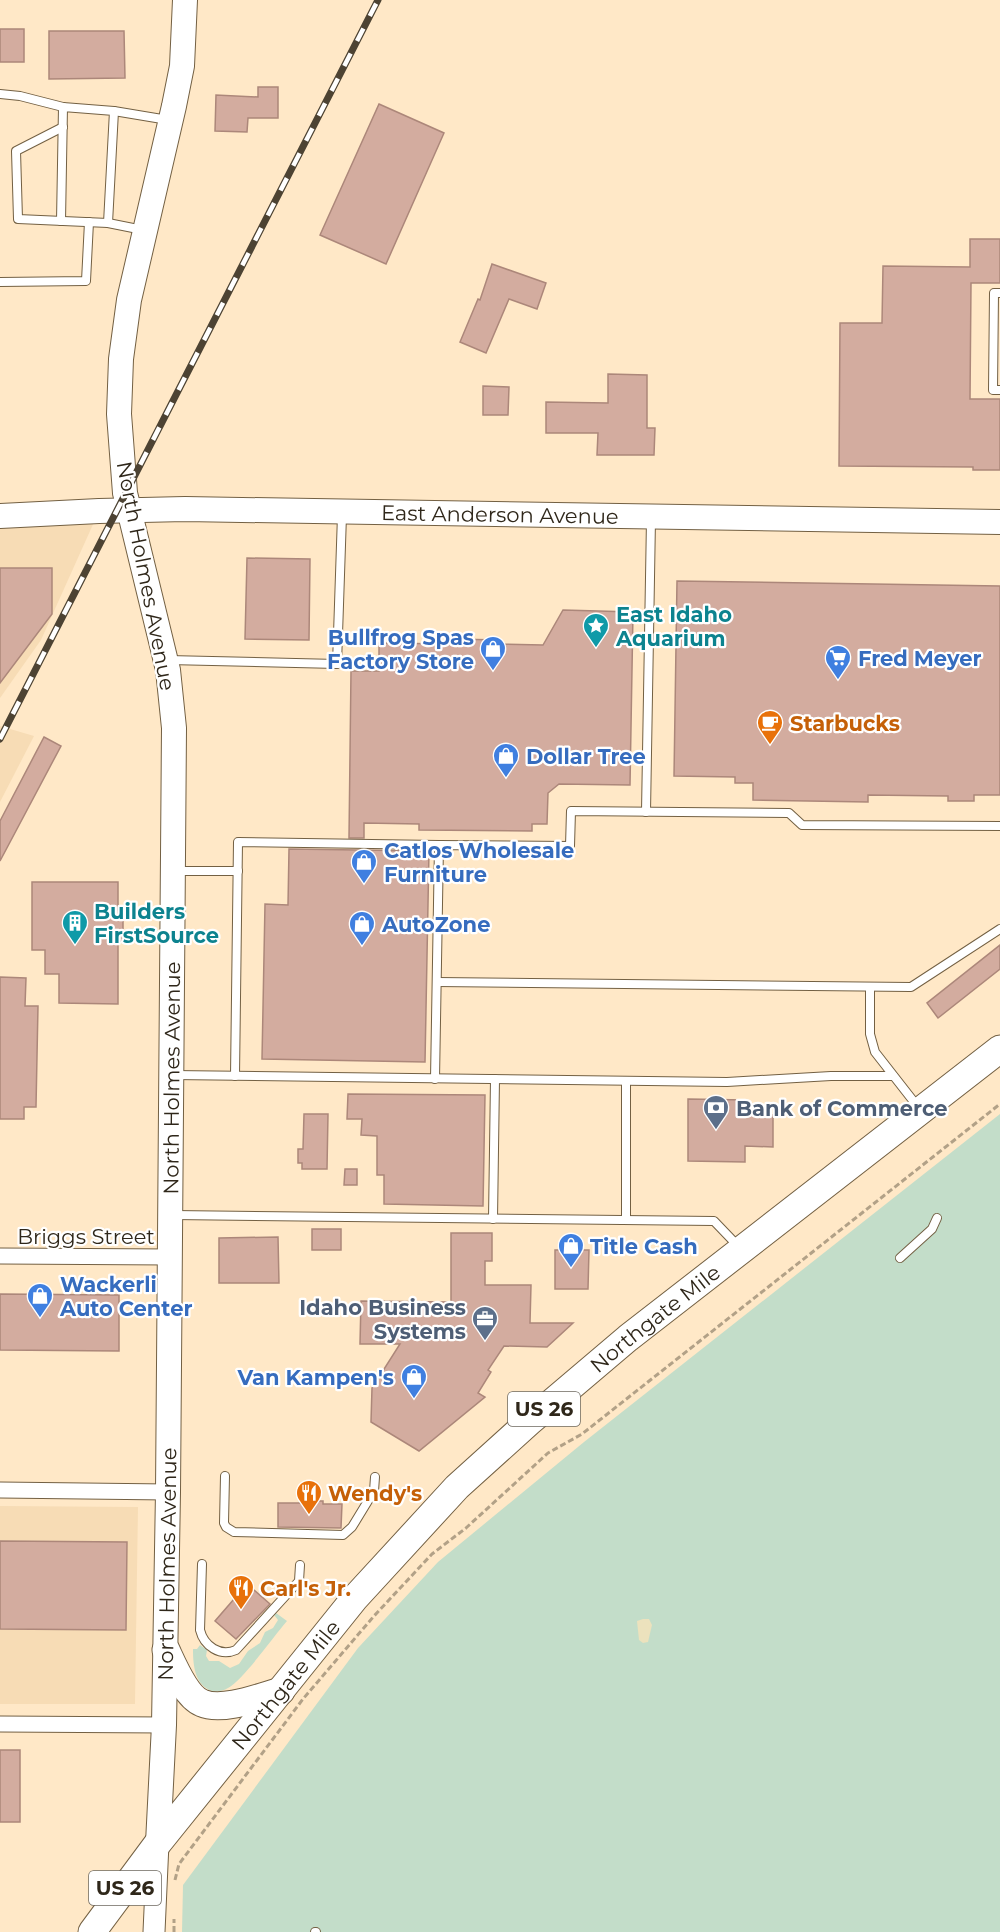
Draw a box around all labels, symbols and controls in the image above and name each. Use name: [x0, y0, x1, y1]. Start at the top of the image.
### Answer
street label: North Holmes Avenue: [111, 459, 181, 693]
street label: East Anderson Avenue: [381, 500, 619, 528]
place label: East Idaho Aquarium: [615, 602, 732, 651]
place icon: East Idaho Aquarium: [581, 611, 611, 649]
place label: Bullfrog Spas Factory Store: [327, 625, 474, 674]
shop icon: Bullfrog Spas Factory Store: [478, 634, 508, 672]
supermarket icon: Fred Meyer: [823, 643, 853, 681]
place label: Fred Meyer: [858, 646, 982, 671]
cafe icon: Starbucks: [755, 708, 785, 746]
place label: Starbucks: [790, 711, 900, 736]
shop icon: Dollar Tree: [491, 741, 521, 779]
place label: Dollar Tree: [526, 744, 646, 769]
place label: Catlos Wholesale Furniture: [384, 838, 574, 887]
shop icon: Catlos Wholesale Furniture: [349, 847, 379, 885]
place label: Builders FirstSource: [94, 899, 219, 948]
building icon: Builders FirstSource: [60, 908, 90, 946]
shop icon: AutoZone: [347, 909, 377, 947]
place label: AutoZone: [381, 912, 490, 937]
street label: North Holmes Avenue: [158, 962, 185, 1195]
bank icon: Bank of Commerce: [701, 1093, 731, 1131]
place label: Bank of Commerce: [736, 1096, 947, 1121]
street label: Briggs Street: [17, 1224, 155, 1249]
shop icon: Title Cash: [556, 1231, 586, 1269]
place label: Title Cash: [590, 1234, 698, 1259]
street label: Northgate Mile: [585, 1259, 725, 1377]
place label: Wackerli Auto Center: [59, 1272, 192, 1321]
shop icon: Wackerli Auto Center: [25, 1281, 55, 1319]
place label: Idaho Business Systems: [299, 1295, 466, 1344]
office icon: Idaho Business Systems: [470, 1304, 500, 1342]
shop icon: Van Kampen's: [399, 1362, 429, 1400]
place label: Van Kampen's: [237, 1365, 394, 1390]
road number: US 26: [508, 1392, 580, 1426]
street label: North Holmes Avenue: [152, 1447, 181, 1681]
restaurant icon: Wendy's: [294, 1478, 324, 1516]
place label: Wendy's: [328, 1481, 422, 1506]
restaurant icon: Carl's Jr.: [226, 1573, 256, 1611]
place label: Carl's Jr.: [260, 1576, 351, 1601]
street label: Northgate Mile: [226, 1615, 345, 1754]
road number: US 26: [89, 1871, 161, 1905]

